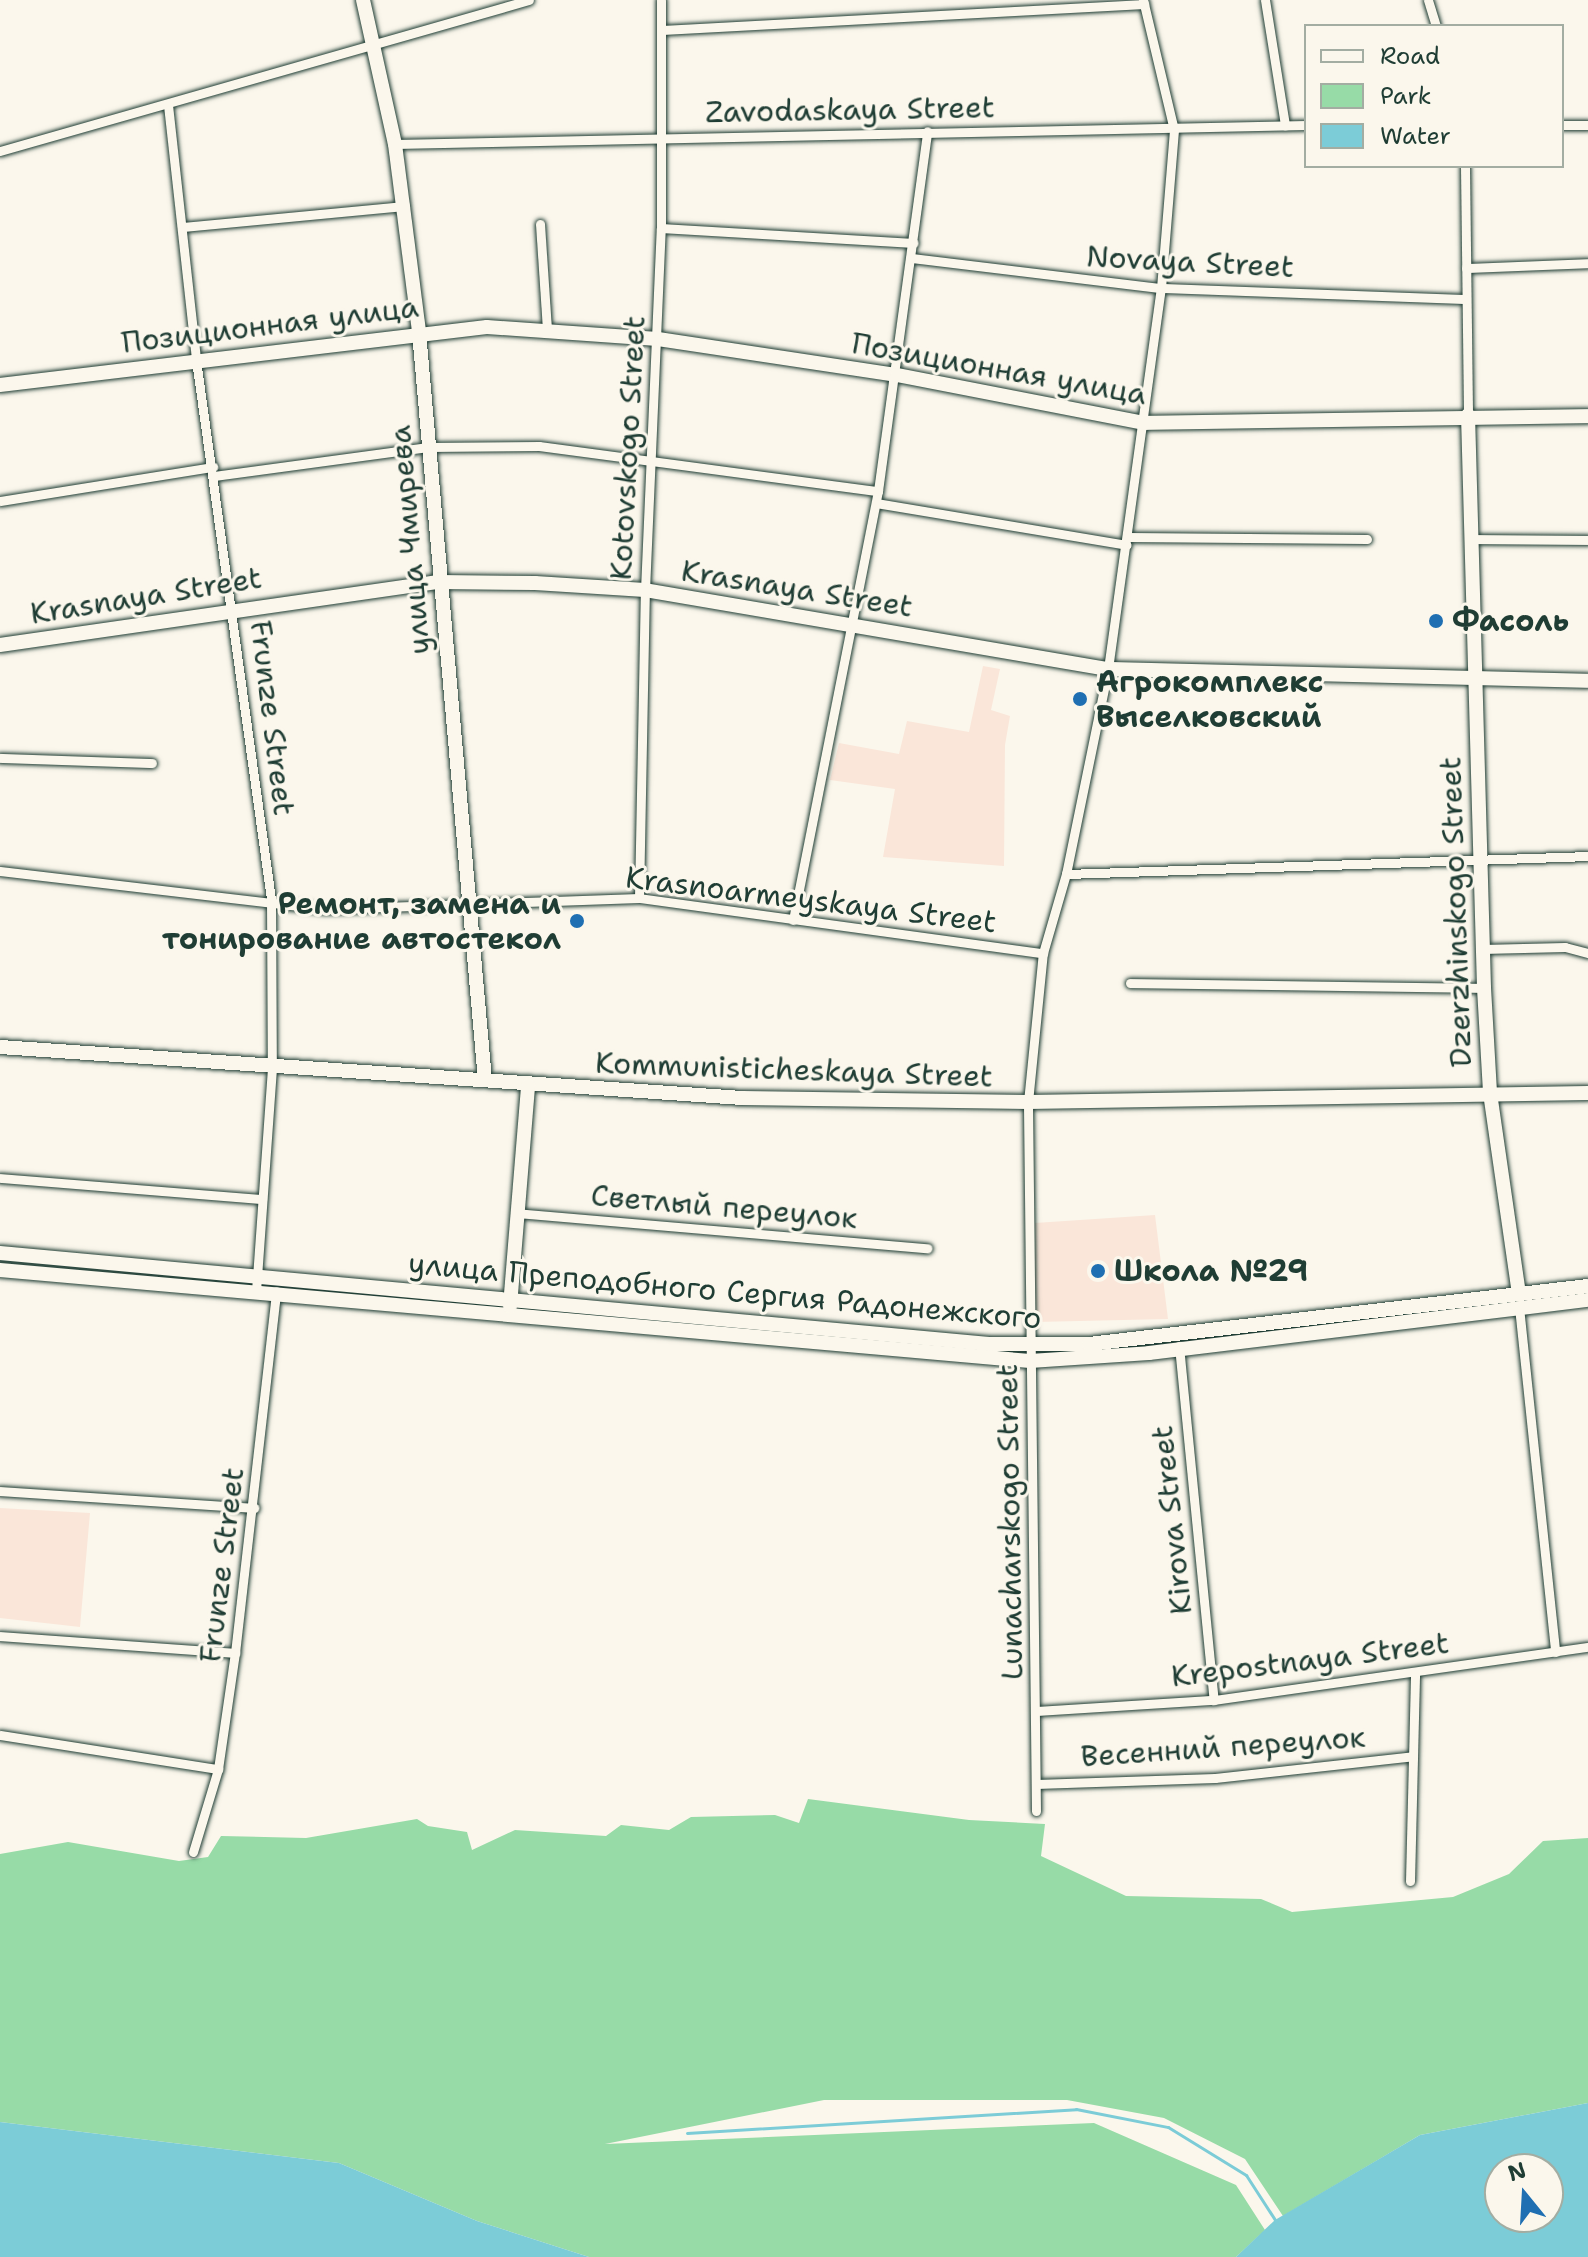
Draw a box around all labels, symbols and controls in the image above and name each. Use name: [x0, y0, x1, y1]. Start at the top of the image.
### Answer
legend: [1304, 24, 1564, 168]
text: Road: [1380, 40, 1440, 72]
text: Park: [1380, 80, 1432, 112]
street label: Zavodaskaya Street: [705, 89, 995, 131]
text: Water: [1380, 120, 1451, 152]
street label: Novaya Street: [1085, 239, 1295, 285]
street label: Позиционная улица: [119, 289, 421, 361]
street label: Kotovskogo Street: [603, 315, 653, 581]
street label: Позиционная улица: [849, 325, 1149, 413]
street label: улица Чмирева: [382, 424, 438, 656]
street label: Krasnaya Street: [679, 553, 915, 625]
street label: Krasnaya Street: [28, 560, 264, 632]
place label: Фасоль: [1452, 603, 1569, 639]
marker: Фасоль: [1427, 612, 1445, 630]
street label: Frunze Street: [242, 618, 302, 818]
place label: Агрокомплекс Выселковский: [1096, 664, 1324, 734]
marker: Агрокомплекс Выселковский: [1071, 690, 1089, 708]
street label: Dzerzhinskogo Street: [1433, 756, 1479, 1068]
street label: Krasnoarmeyskaya Street: [624, 859, 998, 941]
place label: Ремонт, замена и тонирование автостекол: [162, 886, 561, 956]
marker: Ремонт, замена и тонирование автостекол: [568, 912, 586, 930]
street label: Kommunisticheskaya Street: [595, 1045, 993, 1095]
street label: Светлый переулок: [589, 1177, 859, 1237]
street label: улица Преподобного Сергия Радонежского: [407, 1245, 1043, 1337]
place label: Школа №29: [1114, 1253, 1308, 1289]
marker: Школа №29: [1089, 1262, 1107, 1280]
street label: Lunacharskogo Street: [989, 1364, 1031, 1680]
street label: Kirova Street: [1144, 1424, 1200, 1616]
street label: Frunze Street: [192, 1465, 252, 1665]
street label: Krepostnaya Street: [1169, 1625, 1451, 1695]
street label: Весенний переулок: [1079, 1719, 1367, 1775]
north arrow: [1484, 2153, 1564, 2233]
text: N: [1504, 2155, 1530, 2188]

